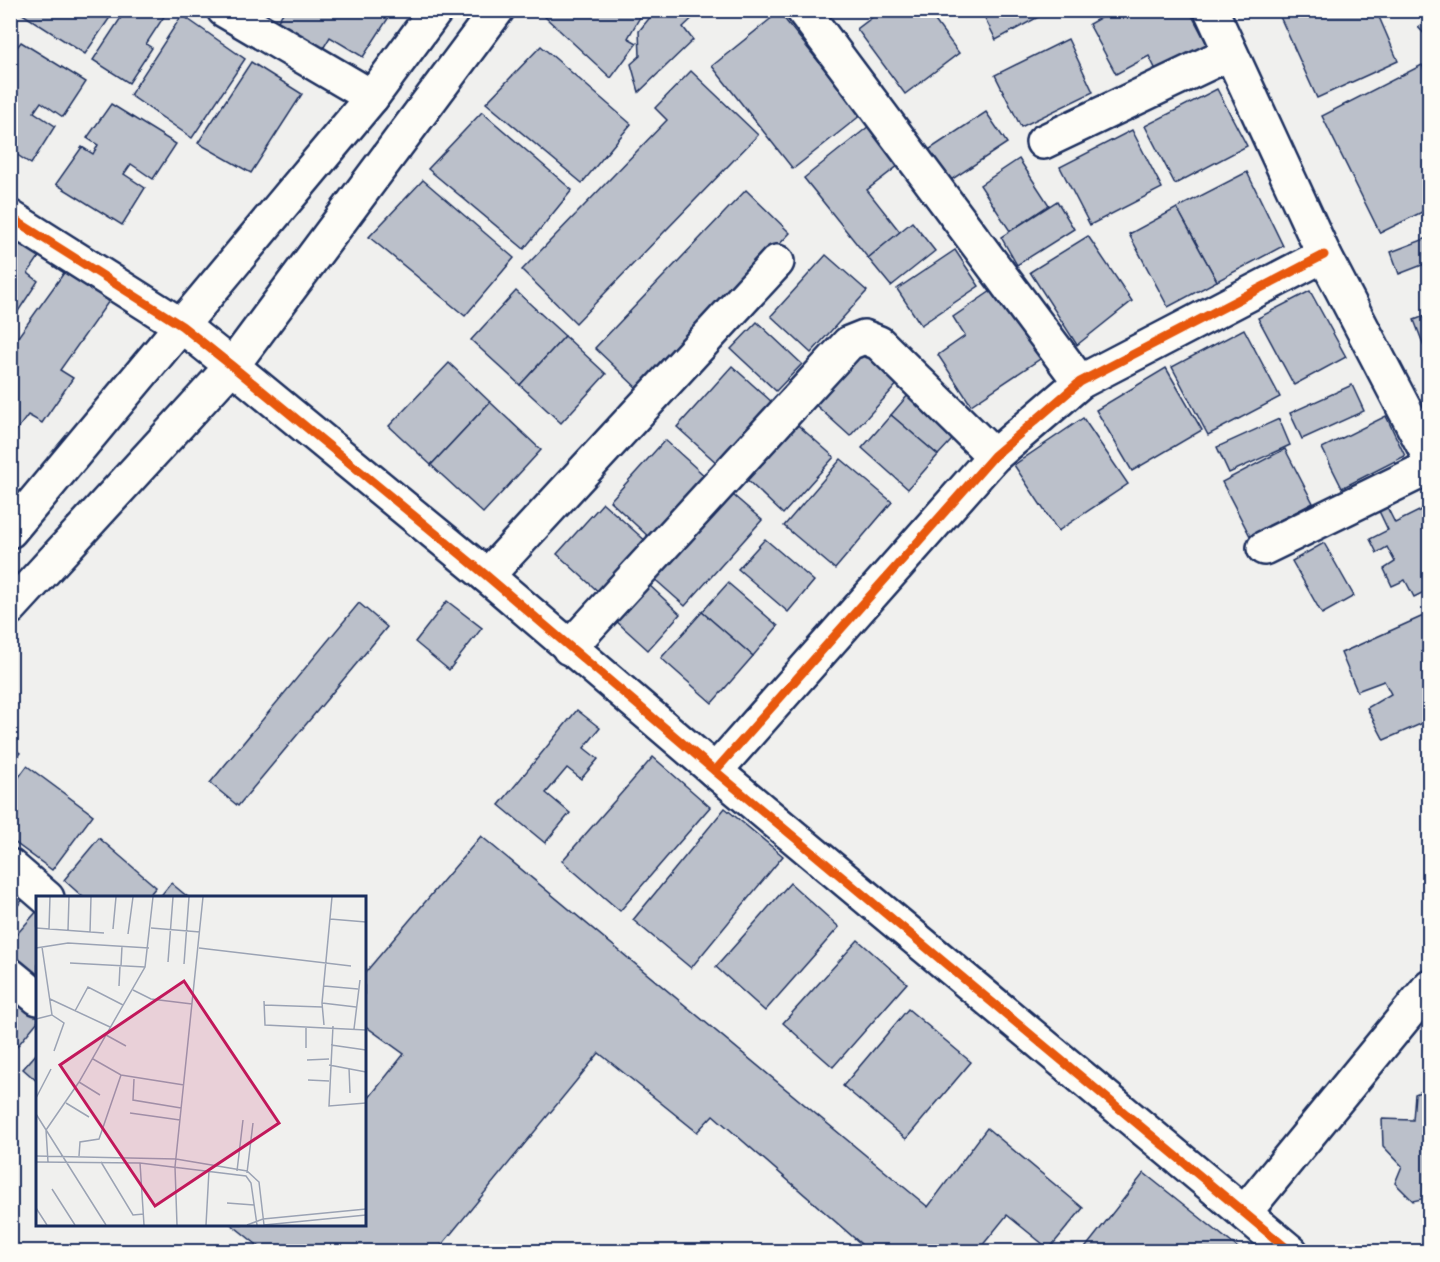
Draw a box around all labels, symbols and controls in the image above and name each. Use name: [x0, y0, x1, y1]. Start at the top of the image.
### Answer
inset map: [36, 896, 366, 1226]

